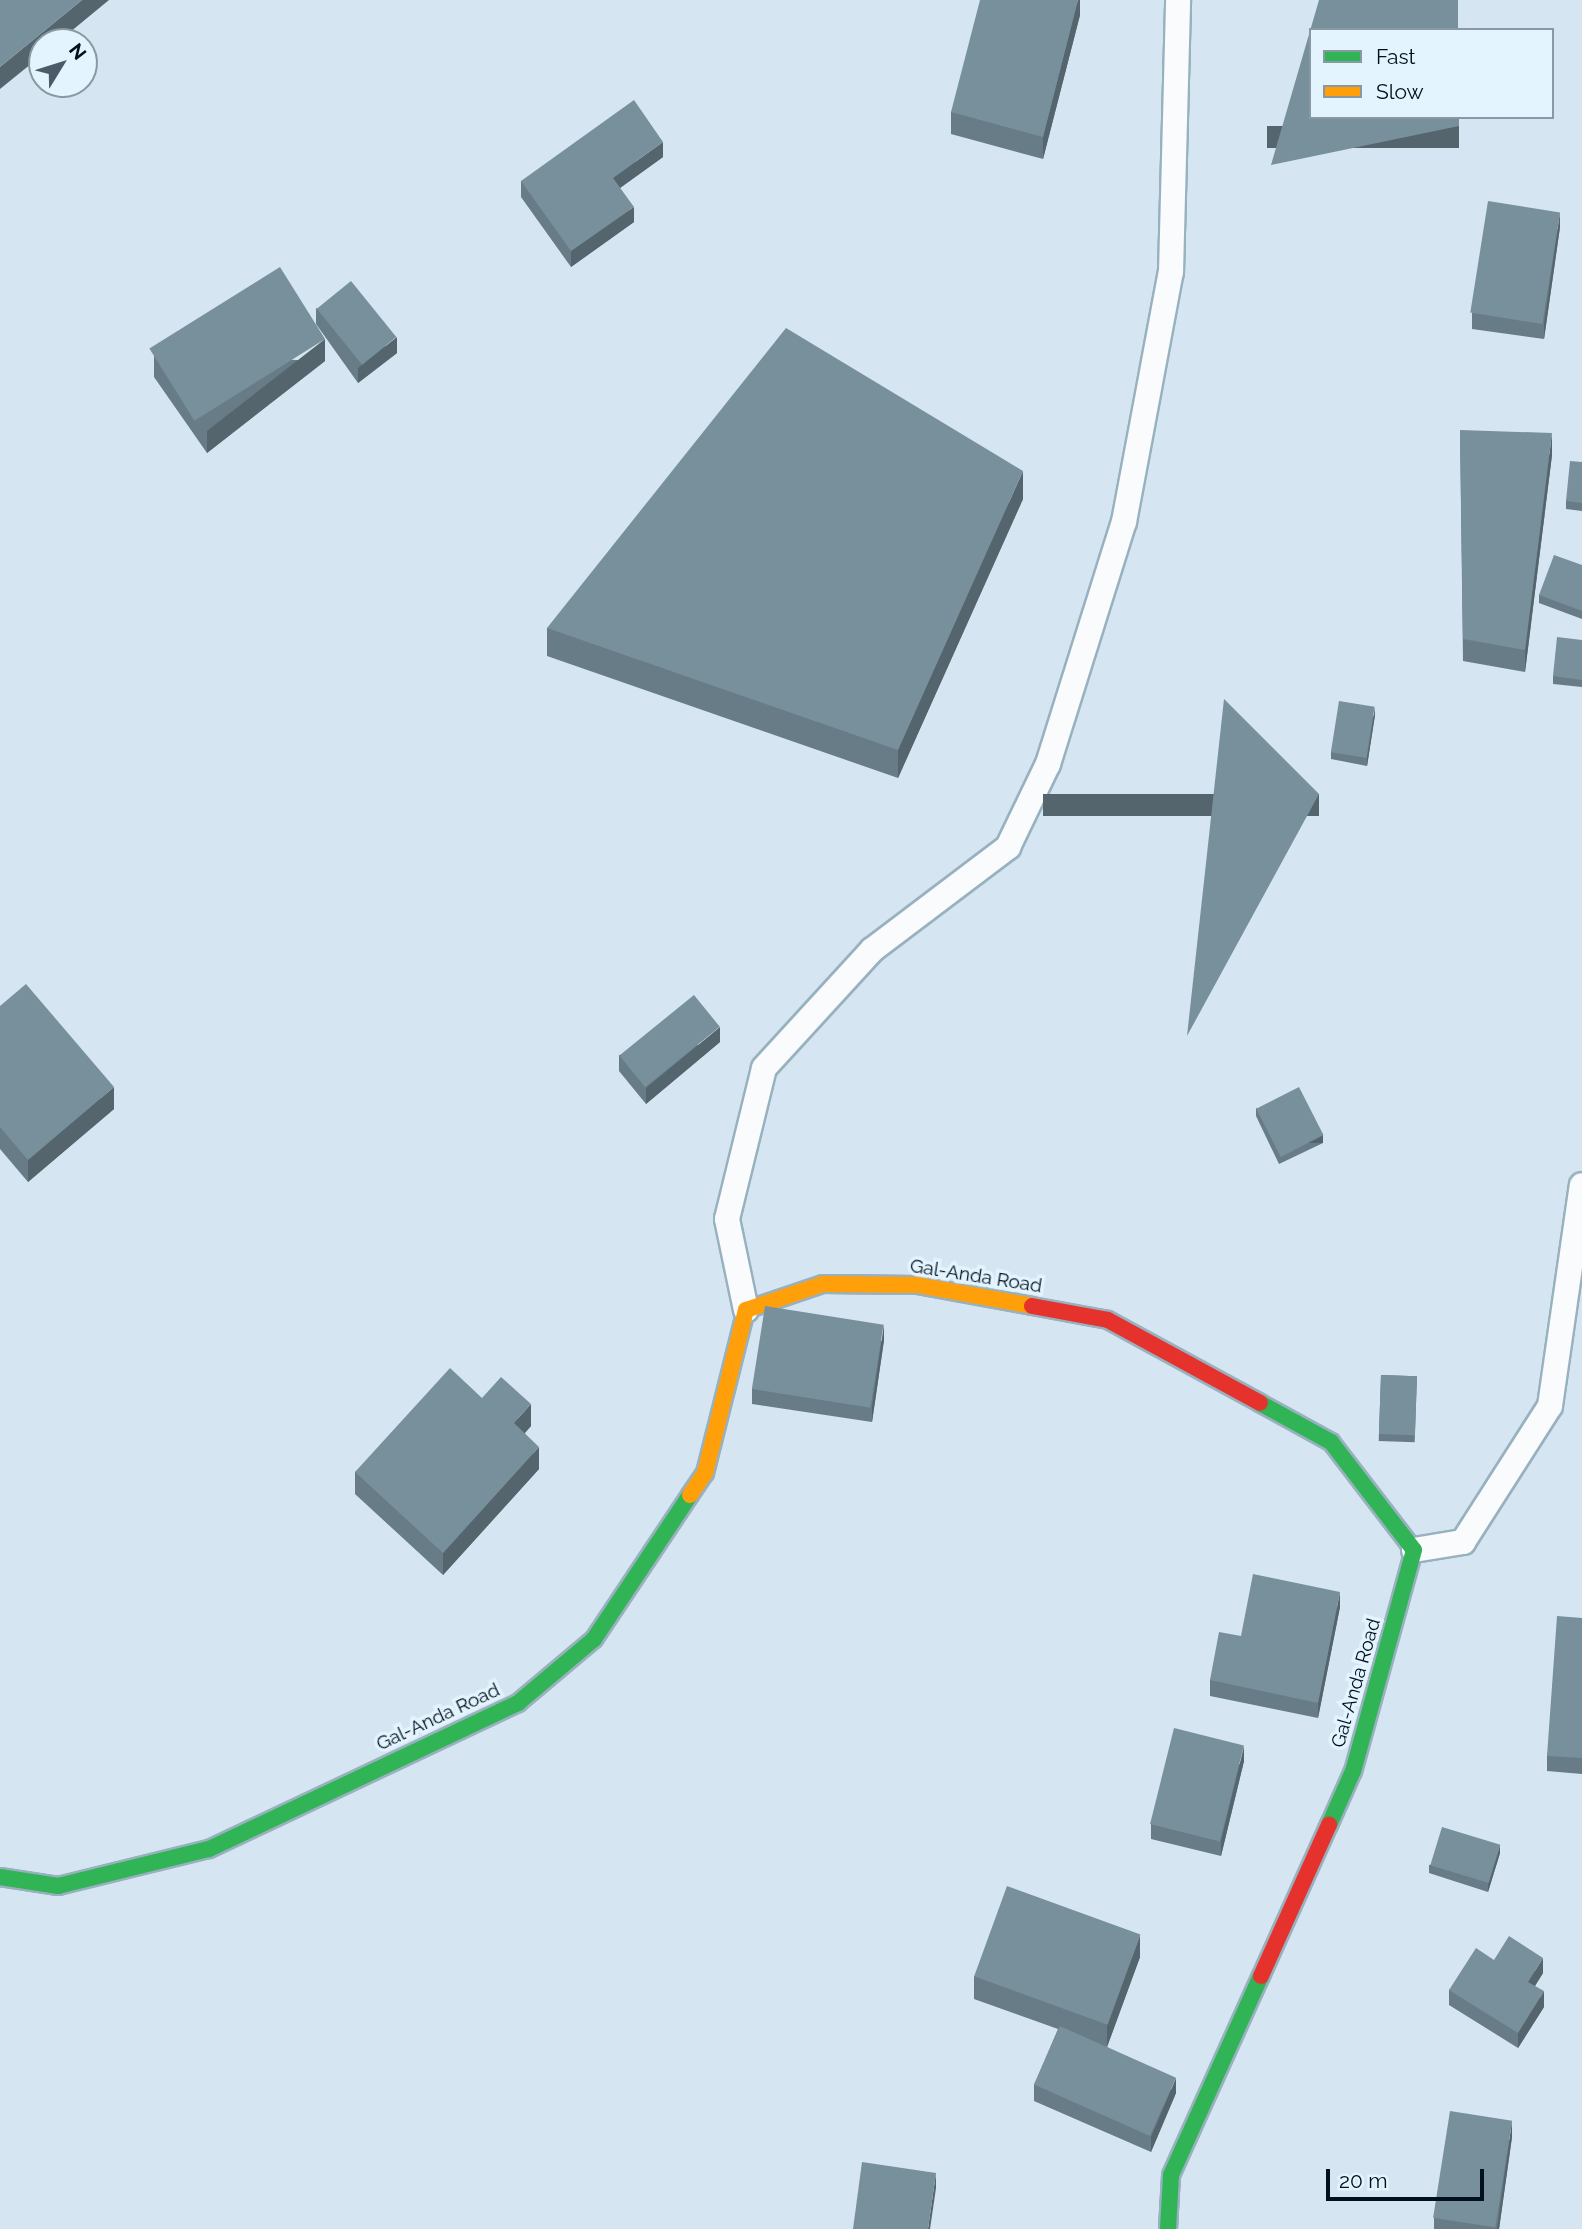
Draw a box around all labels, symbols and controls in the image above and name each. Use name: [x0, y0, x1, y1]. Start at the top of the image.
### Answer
north arrow: [28, 28, 98, 98]
legend: [1309, 28, 1554, 119]
text: N: [65, 39, 91, 64]
text: Fast: [1376, 44, 1416, 69]
text: Slow: [1376, 79, 1424, 104]
street label: Gal-Anda Road: [908, 1254, 1044, 1298]
street label: Gal-Anda Road: [1327, 1616, 1385, 1750]
street label: Gal-Anda Road: [373, 1679, 503, 1755]
scale bar: [1330, 2156, 1488, 2200]
text: 20 m: [1339, 2168, 1387, 2193]

